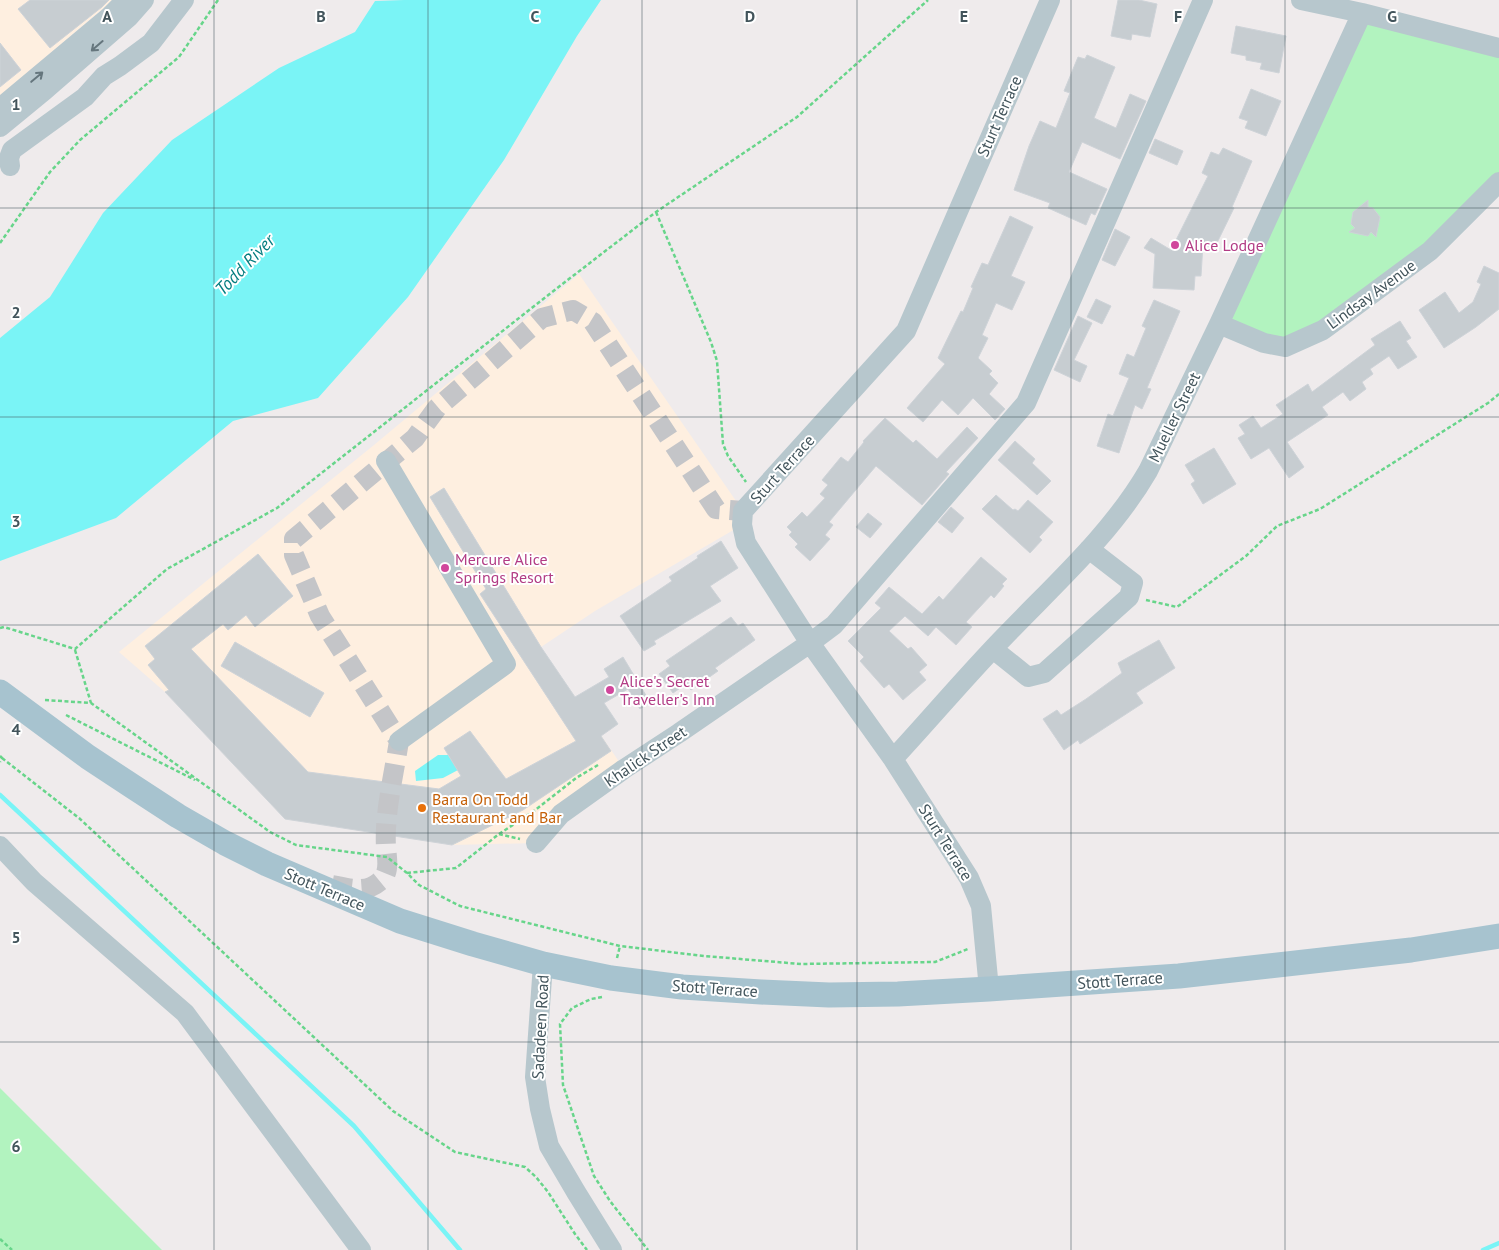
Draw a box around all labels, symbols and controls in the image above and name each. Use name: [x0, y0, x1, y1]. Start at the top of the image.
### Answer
text: A: [102, 6, 112, 26]
text: B: [316, 6, 326, 26]
text: C: [531, 6, 540, 26]
text: D: [745, 6, 755, 26]
text: E: [960, 6, 968, 26]
text: F: [1174, 6, 1182, 26]
text: G: [1387, 6, 1397, 26]
one-way arrow: [90, 40, 103, 51]
one-way arrow: [31, 71, 44, 83]
street label: Sturt Terrace: [972, 72, 1026, 160]
text: 1: [11, 94, 21, 114]
water label: Todd River: [210, 228, 280, 300]
place label: Alice Lodge: [1185, 235, 1264, 255]
marker: Alice Lodge: [1169, 239, 1181, 251]
street label: Lindsay Avenue: [1323, 255, 1419, 333]
text: 2: [11, 302, 21, 322]
street label: Mueller Street: [1144, 368, 1205, 465]
street label: Sturt Terrace: [746, 430, 818, 508]
text: 3: [11, 511, 21, 531]
place label: Mercure Alice Springs Resort: [455, 549, 554, 587]
marker: Mercure Alice Springs Resort: [439, 562, 451, 574]
place label: Alice's Secret Traveller's Inn: [620, 671, 715, 709]
marker: Alice's Secret Traveller's Inn: [604, 684, 616, 696]
text: 4: [11, 719, 21, 739]
street label: Khalick Street: [600, 721, 690, 791]
place label: Barra On Todd Restaurant and Bar: [432, 789, 562, 827]
street label: Sturt Terrace: [915, 800, 977, 884]
marker: Barra On Todd Restaurant and Bar: [416, 802, 428, 814]
street label: Stott Terrace: [282, 863, 368, 915]
text: 5: [11, 927, 21, 947]
street label: Stott Terrace: [1077, 967, 1163, 993]
street label: Sadadeen Road: [527, 974, 553, 1080]
street label: Stott Terrace: [672, 975, 758, 1001]
text: 6: [11, 1136, 21, 1156]

